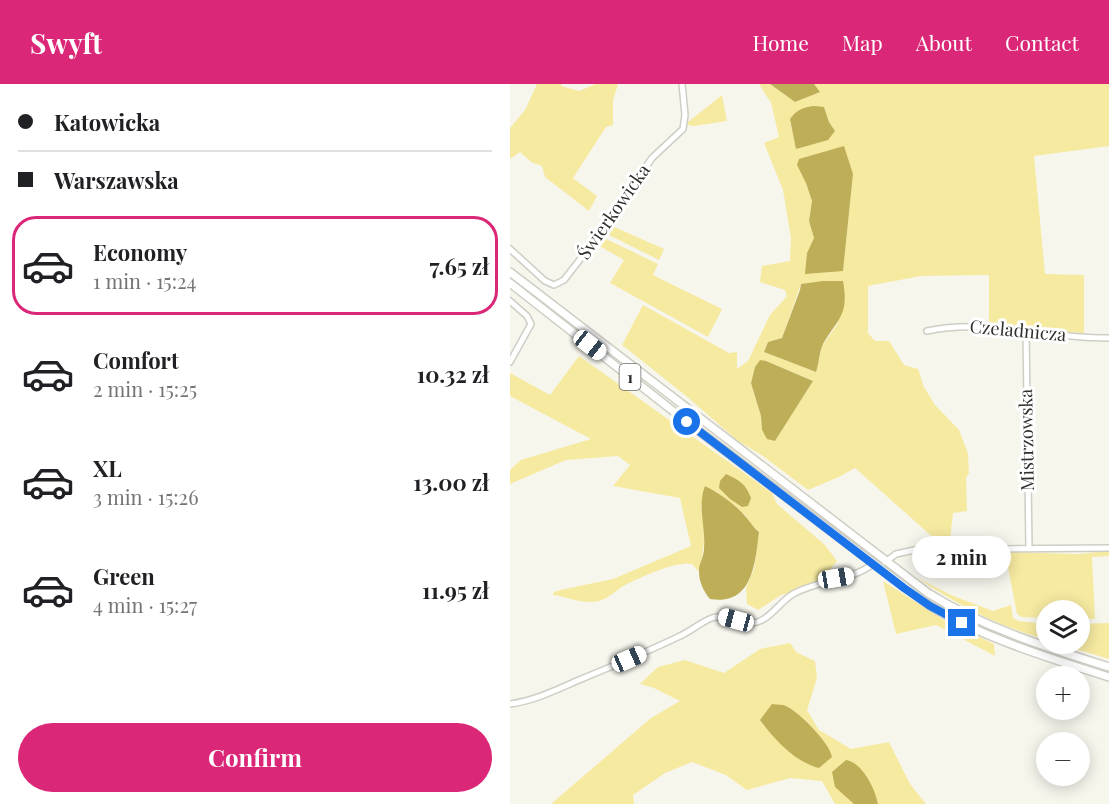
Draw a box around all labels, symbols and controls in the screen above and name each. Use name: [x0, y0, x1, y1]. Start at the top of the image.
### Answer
text: Swyft: [30, 24, 102, 61]
text: Home: [753, 28, 809, 56]
text: Map: [842, 28, 883, 56]
text: About: [916, 28, 972, 56]
text: Contact: [1005, 28, 1079, 56]
text: Katowicka: [54, 107, 160, 137]
street label: Świerkowicka: [571, 159, 655, 264]
text: Warszawska: [54, 165, 179, 195]
text: Economy: [93, 237, 187, 267]
icon: car: [21, 239, 75, 293]
text: 7.65 zł: [429, 251, 489, 281]
text: 1 min · 15:24: [93, 267, 196, 294]
street label: Czeladnicza: [969, 314, 1067, 346]
car: [570, 327, 610, 363]
text: Comfort: [93, 345, 179, 375]
icon: car: [21, 347, 75, 401]
text: 10.32 zł: [417, 359, 489, 389]
road number: 1: [620, 364, 640, 390]
text: 2 min · 15:25: [93, 375, 197, 402]
street label: Mistrzowska: [1013, 389, 1039, 491]
route start: [673, 408, 700, 435]
text: XL: [93, 453, 122, 483]
icon: car: [21, 455, 75, 509]
text: 13.00 zł: [413, 467, 489, 497]
text: 3 min · 15:26: [93, 483, 199, 510]
callout: 2 min: [912, 536, 1012, 578]
text: 2 min: [936, 543, 987, 570]
text: Green: [93, 561, 155, 591]
icon: car: [21, 563, 75, 617]
car: [817, 566, 855, 590]
text: 11.95 zł: [422, 575, 489, 605]
text: 4 min · 15:27: [93, 591, 197, 618]
map controls: [1036, 600, 1090, 786]
button: layers: [1036, 600, 1090, 654]
car: [716, 607, 756, 633]
route end: [948, 609, 975, 636]
car: [609, 643, 649, 675]
button: +: [1036, 666, 1090, 720]
button: Confirm: [18, 723, 492, 792]
button: −: [1036, 732, 1090, 786]

